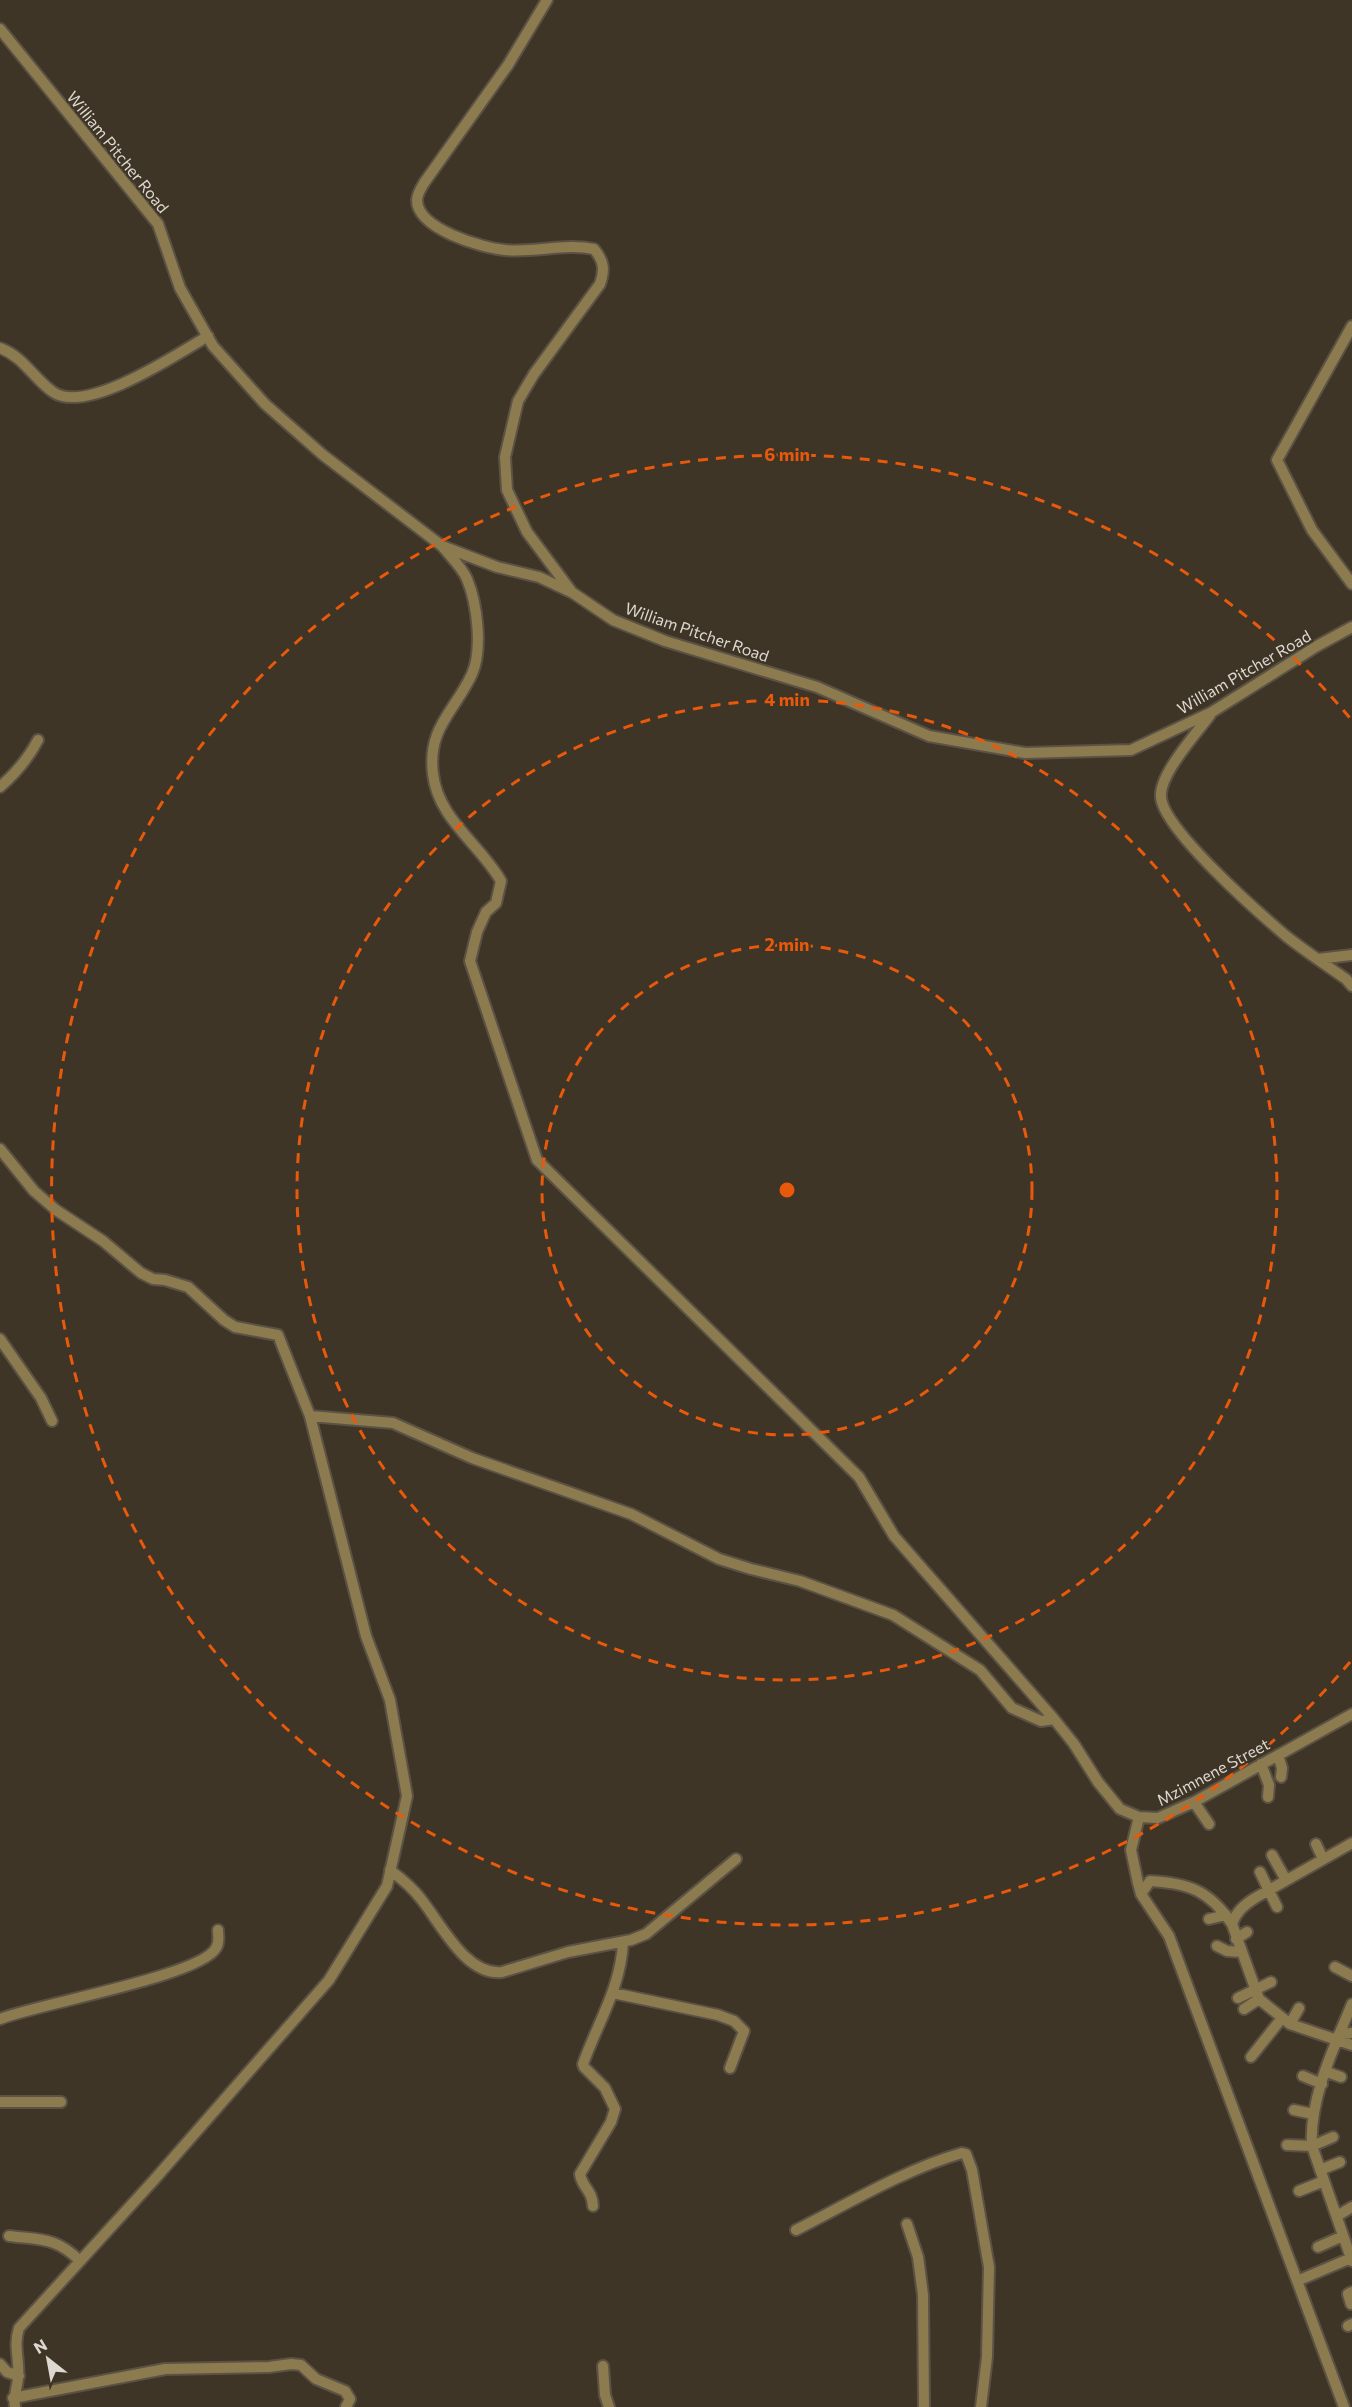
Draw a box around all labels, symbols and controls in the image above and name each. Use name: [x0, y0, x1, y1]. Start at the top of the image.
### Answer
street label: William Pitcher Road: [63, 87, 173, 216]
text: 6 min: [764, 443, 810, 465]
street label: William Pitcher Road: [623, 598, 772, 665]
street label: William Pitcher Road: [1174, 626, 1314, 718]
text: 4 min: [764, 688, 810, 710]
text: 2 min: [765, 933, 809, 955]
centre of rings: [777, 1180, 797, 1200]
street label: Mzimnene Street: [1153, 1734, 1273, 1809]
north arrow: [18, 2329, 78, 2389]
text: N: [30, 2334, 50, 2357]

